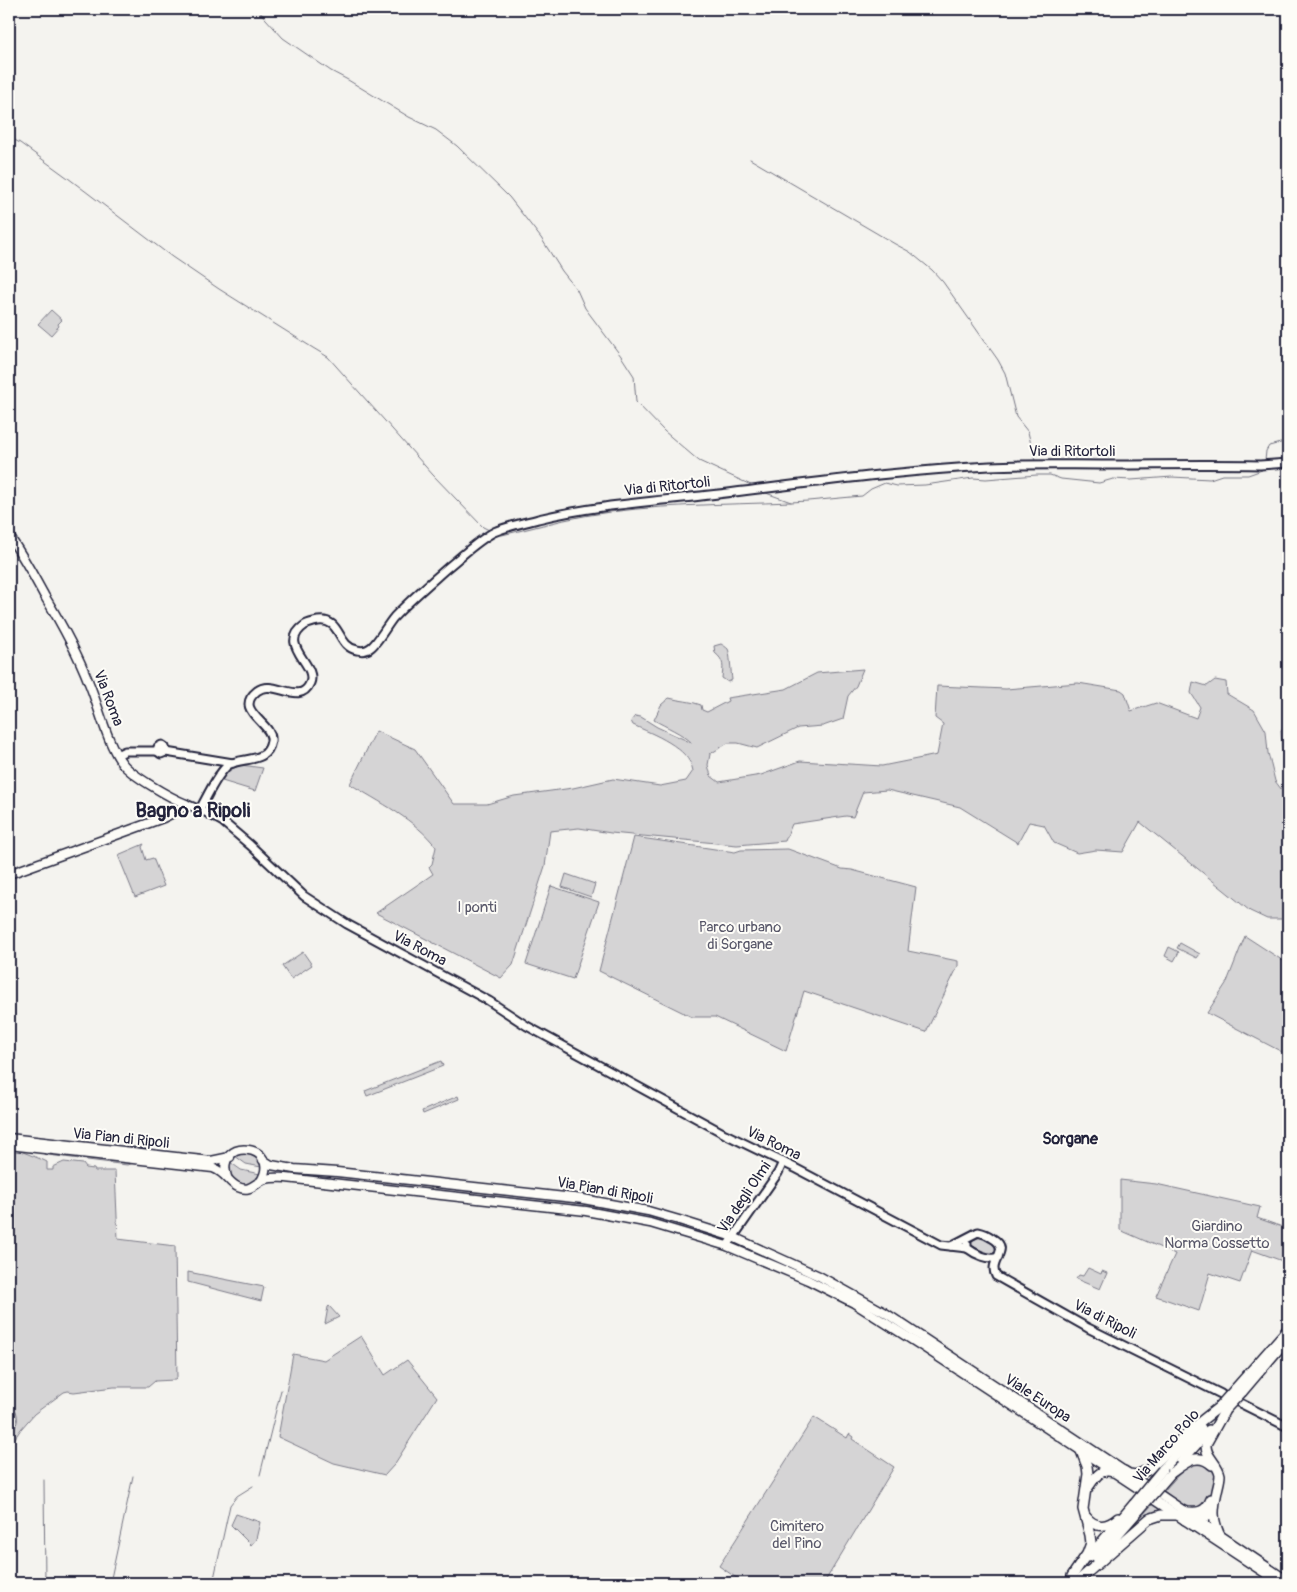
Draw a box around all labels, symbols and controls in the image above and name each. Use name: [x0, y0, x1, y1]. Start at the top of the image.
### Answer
street label: Via di Ritortoli: [1029, 442, 1115, 461]
street label: Via di Ritortoli: [623, 473, 711, 500]
street label: Via Roma: [89, 667, 128, 729]
district label: Bagno a Ripoli: [136, 798, 251, 823]
park label: I ponti: [457, 898, 497, 917]
park label: Parco urbano di Sorgane: [699, 918, 781, 954]
street label: Via Roma: [389, 926, 450, 971]
street label: Via Roma: [743, 1122, 804, 1165]
street label: Via Pian di Ripoli: [72, 1124, 171, 1153]
district label: Sorgane: [1042, 1129, 1099, 1149]
street label: Via degli Olmi: [713, 1157, 776, 1237]
street label: Via Pian di Ripoli: [555, 1173, 655, 1208]
park label: Giardino Norma Cossetto: [1164, 1217, 1270, 1253]
street label: Via di Ripoli: [1070, 1296, 1140, 1343]
street label: Viale Europa: [1001, 1370, 1075, 1427]
street label: Via Marco Polo: [1129, 1405, 1204, 1487]
park label: Cimitero del Pino: [770, 1517, 824, 1553]

